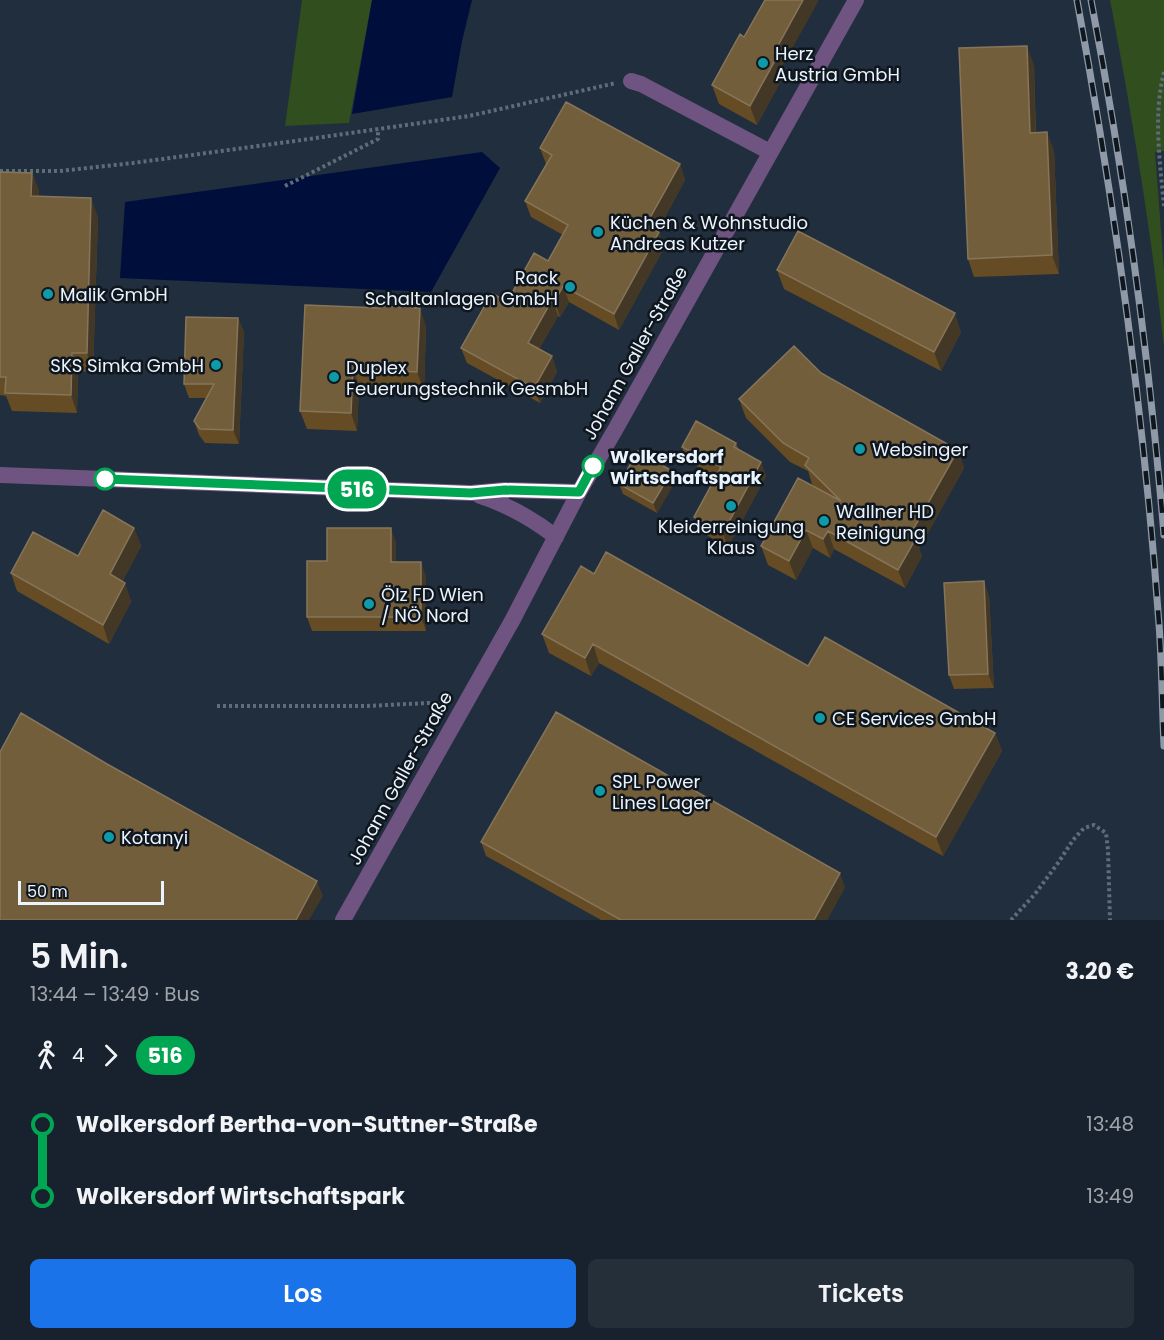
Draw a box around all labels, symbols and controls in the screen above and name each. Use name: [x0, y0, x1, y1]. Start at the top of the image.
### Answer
place label: Herz Austria GmbH: [775, 41, 900, 87]
marker: Herz Austria GmbH: [756, 56, 770, 70]
place label: Küchen & Wohnstudio Andreas Kutzer: [610, 210, 808, 256]
marker: Küchen & Wohnstudio Andreas Kutzer: [591, 225, 605, 239]
street label: Johann Galler-Straße: [577, 262, 693, 444]
place label: Rack Schaltanlagen GmbH: [365, 265, 559, 311]
marker: Rack Schaltanlagen GmbH: [563, 280, 577, 294]
place label: Malik GmbH: [60, 282, 168, 307]
marker: Malik GmbH: [41, 287, 55, 301]
place label: SKS Simka GmbH: [50, 353, 204, 378]
place label: Duplex Feuerungstechnik GesmbH: [346, 355, 588, 401]
marker: SKS Simka GmbH: [209, 358, 223, 372]
marker: Duplex Feuerungstechnik GesmbH: [327, 370, 341, 384]
place label: Websinger: [872, 437, 969, 462]
marker: Websinger: [853, 442, 867, 456]
place label: Wolkersdorf Wirtschaftspark: [610, 444, 763, 490]
marker: Wolkersdorf Wirtschaftspark: [582, 455, 604, 477]
unlabelled marker: [94, 468, 116, 490]
line badge: 516: [322, 470, 392, 508]
text: 516: [340, 475, 374, 504]
marker: Kleiderreinigung Klaus: [724, 499, 738, 513]
place label: Wallner HD Reinigung: [836, 499, 934, 545]
place label: Kleiderreinigung Klaus: [658, 514, 804, 560]
marker: Wallner HD Reinigung: [817, 514, 831, 528]
place label: Ölz FD Wien / NÖ Nord: [381, 582, 484, 628]
marker: Ölz FD Wien / NÖ Nord: [362, 597, 376, 611]
street label: Johann Galler-Straße: [342, 687, 458, 869]
place label: CE Services GmbH: [832, 706, 996, 731]
marker: CE Services GmbH: [813, 711, 827, 725]
place label: SPL Power Lines Lager: [612, 769, 711, 815]
marker: SPL Power Lines Lager: [593, 784, 607, 798]
place label: Kotanyi: [121, 825, 188, 850]
marker: Kotanyi: [102, 830, 116, 844]
scale bar: [18, 878, 164, 906]
text: 50 m: [27, 880, 68, 903]
text: 5 Min.: [30, 933, 128, 980]
text: 3.20 €: [1065, 956, 1134, 987]
text: 13:44 – 13:49 · Bus: [30, 980, 200, 1008]
icon: walk: [30, 1039, 63, 1072]
icon: forward: [94, 1039, 127, 1072]
text: 4: [72, 1041, 85, 1069]
text: 516: [148, 1041, 183, 1070]
text: Wolkersdorf Bertha-von-Suttner-Straße: [76, 1109, 538, 1140]
text: 13:48: [1086, 1110, 1134, 1138]
text: Wolkersdorf Wirtschaftspark: [76, 1181, 405, 1212]
text: 13:49: [1086, 1182, 1134, 1210]
button: Los: [30, 1259, 576, 1328]
button: Tickets: [588, 1259, 1134, 1328]

